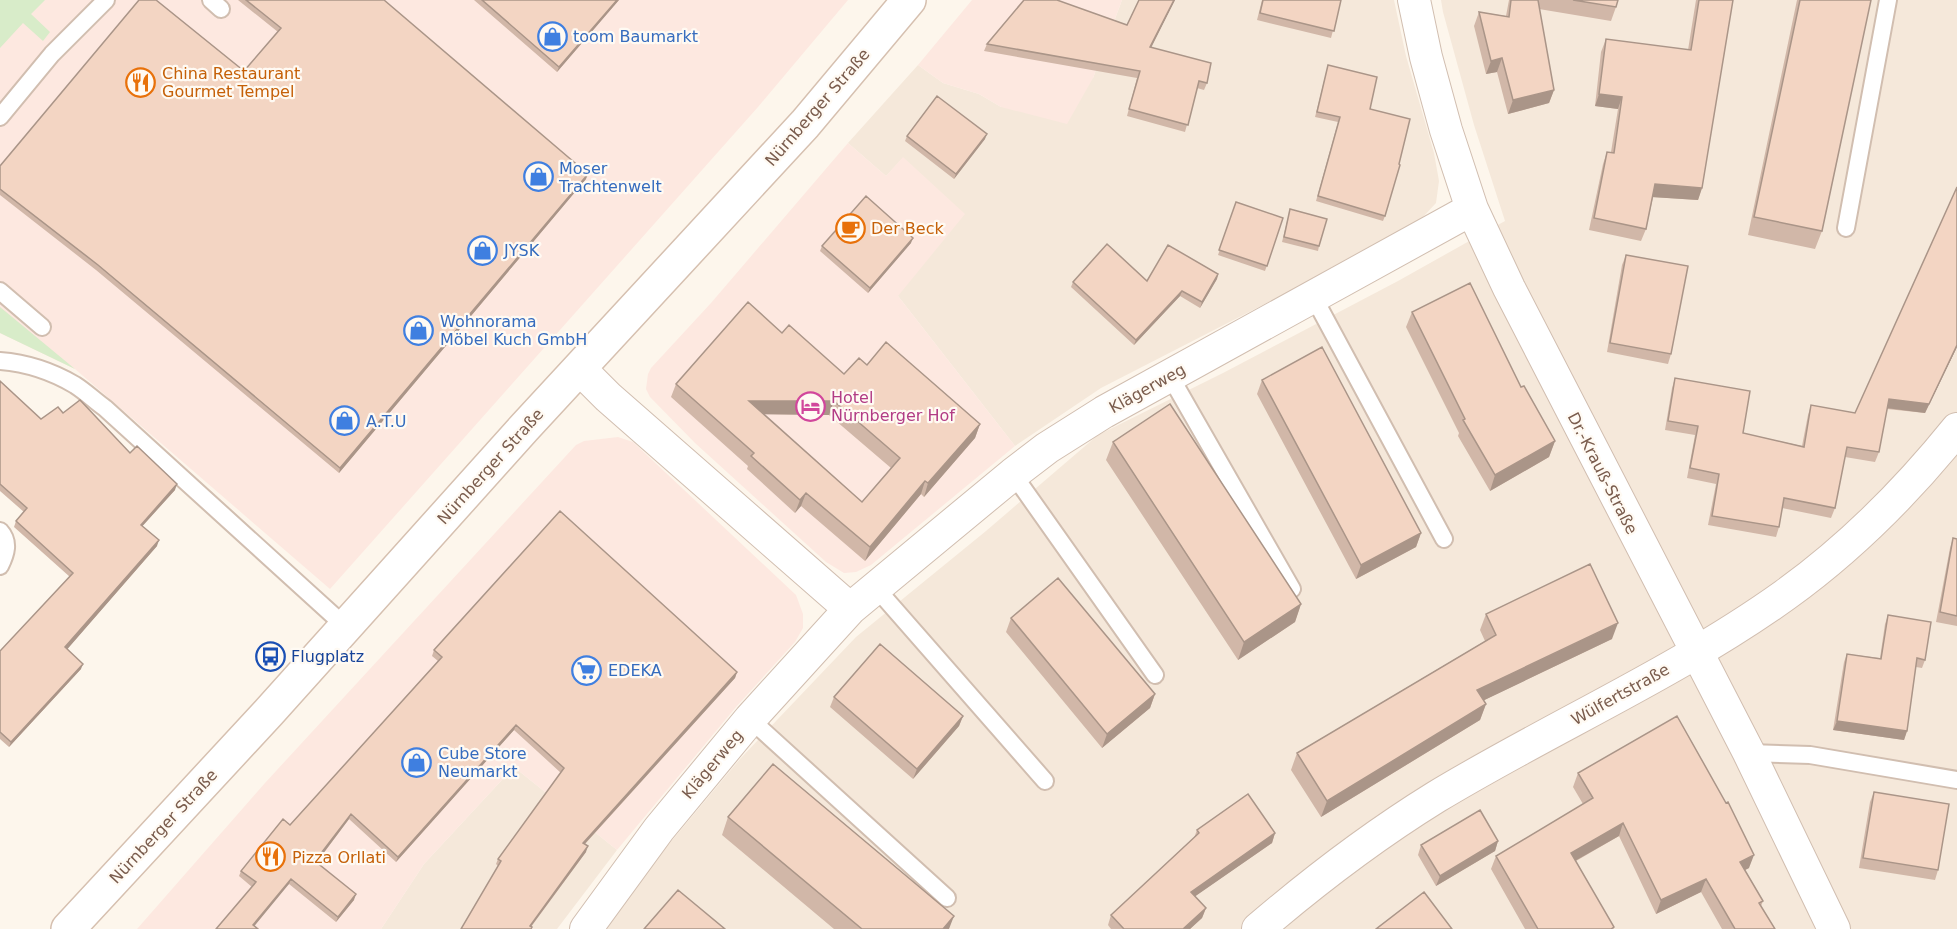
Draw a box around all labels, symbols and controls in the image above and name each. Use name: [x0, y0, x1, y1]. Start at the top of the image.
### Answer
shop icon: toom Baumarkt: [536, 20, 568, 52]
place label: toom Baumarkt: [573, 27, 698, 46]
street label: Nürnberger Straße: [761, 45, 874, 170]
place label: China Restaurant Gourmet Tempel: [162, 64, 300, 101]
restaurant icon: China Restaurant Gourmet Tempel: [125, 66, 157, 98]
place label: Moser Trachtenwelt: [558, 159, 662, 196]
shop icon: Moser Trachtenwelt: [522, 161, 554, 193]
cafe icon: Der Beck: [834, 212, 866, 244]
place label: Der Beck: [871, 219, 944, 238]
shop icon: JYSK: [467, 234, 499, 266]
place label: JYSK: [503, 241, 540, 260]
place label: Wohnorama Möbel Kuch GmbH: [440, 312, 587, 349]
shop icon: Wohnorama Möbel Kuch GmbH: [403, 314, 435, 346]
street label: Klägerweg: [1106, 360, 1189, 417]
place label: Hotel Nürnberger Hof: [831, 388, 955, 425]
hotel icon: Hotel Nürnberger Hof: [794, 390, 826, 422]
shop icon: A.T.U: [329, 405, 361, 437]
street label: Nürnberger Straße: [433, 405, 547, 528]
street label: Dr.-Krauß-Straße: [1564, 409, 1641, 537]
place label: A.T.U: [366, 412, 406, 431]
bus stop icon: Flugplatz: [254, 640, 286, 672]
place label: Flugplatz: [291, 647, 364, 666]
supermarket icon: EDEKA: [571, 654, 603, 686]
street label: Wülfertstraße: [1568, 660, 1673, 729]
place label: EDEKA: [608, 661, 662, 680]
street label: Klägerweg: [678, 726, 747, 803]
place label: Cube Store Neumarkt: [438, 744, 527, 781]
shop icon: Cube Store Neumarkt: [401, 746, 433, 778]
street label: Nürnberger Straße: [106, 765, 221, 887]
restaurant icon: Pizza Orllati: [255, 841, 287, 873]
place label: Pizza Orllati: [292, 848, 386, 867]

